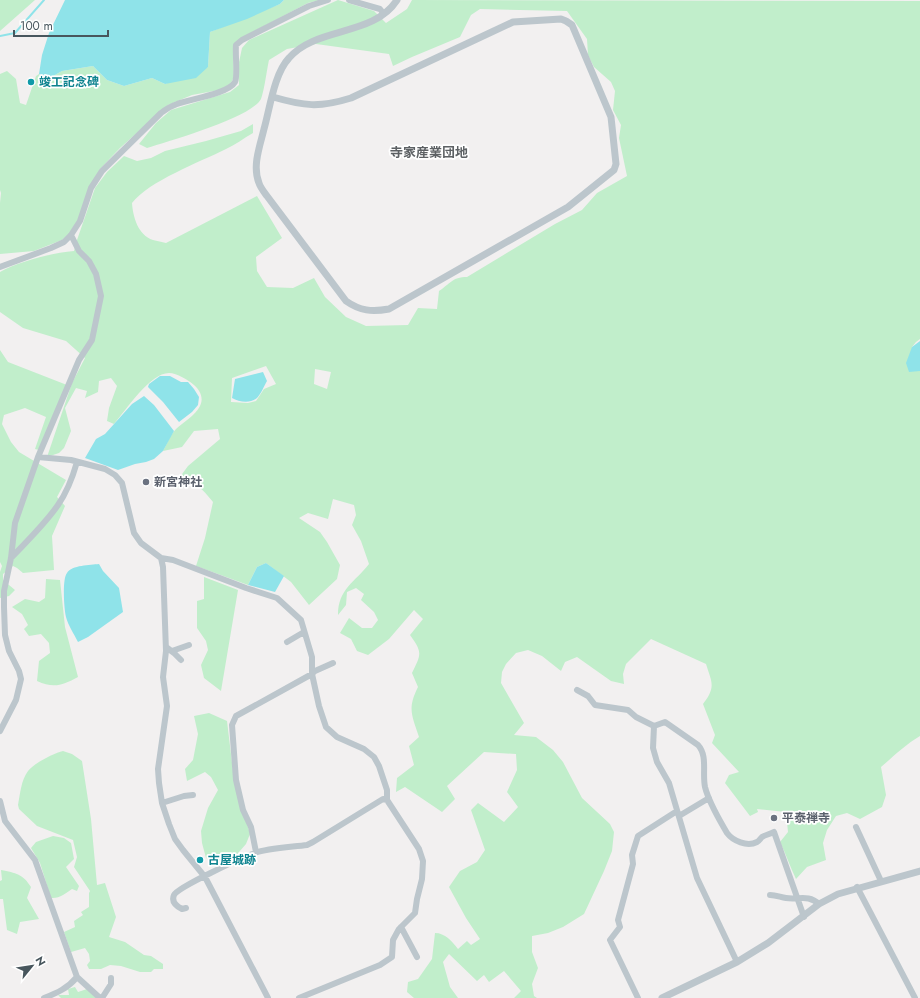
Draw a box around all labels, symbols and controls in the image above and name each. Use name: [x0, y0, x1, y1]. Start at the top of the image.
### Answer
scale bar: [14, 12, 108, 38]
text: 100 m: [20, 17, 53, 35]
place label: 竣工記念碑: [39, 73, 99, 91]
marker: 竣工記念碑: [26, 77, 36, 87]
district label: 寺家産業団地: [390, 143, 468, 162]
place label: 新宮神社: [154, 473, 202, 491]
marker: 新宮神社: [141, 477, 151, 487]
place label: 平泰禅寺: [782, 809, 830, 827]
marker: 平泰禅寺: [769, 813, 779, 823]
place label: 古屋城跡: [208, 851, 256, 869]
marker: 古屋城跡: [195, 855, 205, 865]
north arrow: [12, 946, 52, 986]
text: N: [32, 953, 50, 969]

